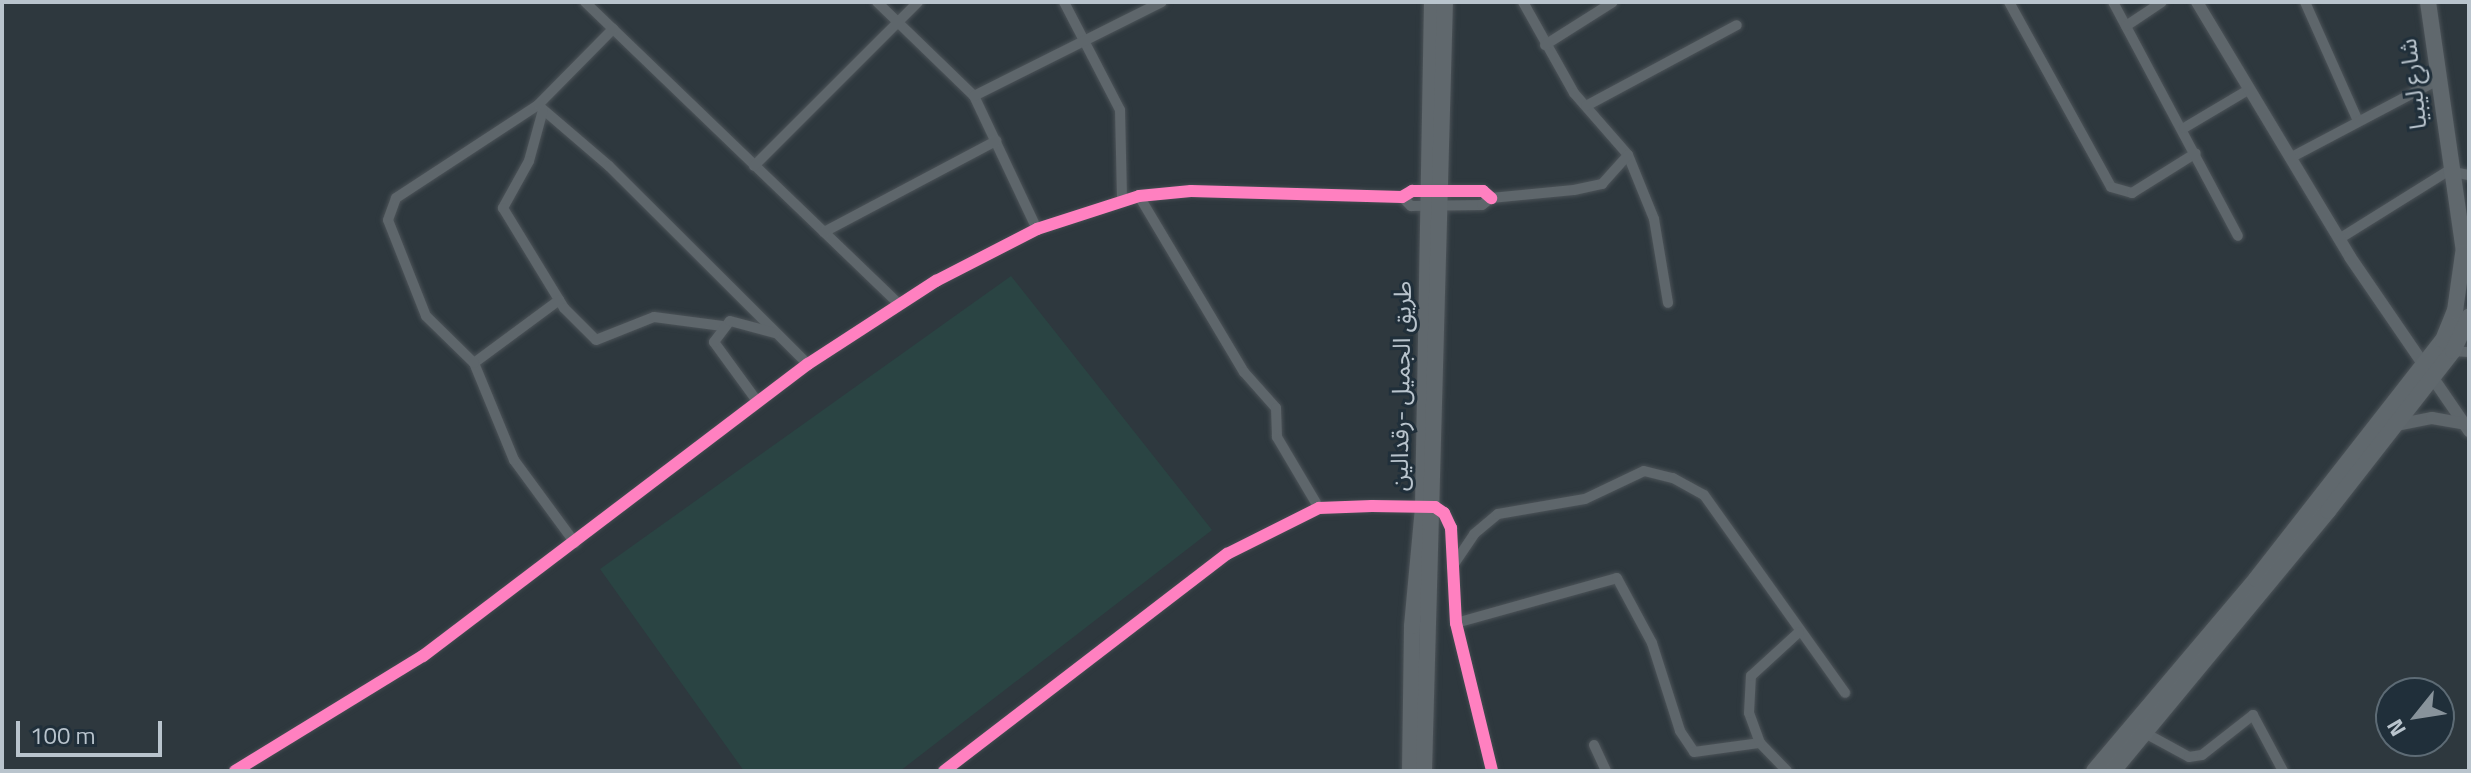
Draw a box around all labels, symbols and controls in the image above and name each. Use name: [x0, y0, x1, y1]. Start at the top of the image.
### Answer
street label: شارع ليبيا: [2393, 37, 2433, 131]
street label: طريق الجميل -رقدالين: [1385, 281, 1417, 491]
north arrow: [2375, 677, 2455, 757]
scale bar: [20, 705, 166, 755]
text: N: [2377, 713, 2414, 743]
text: 100 m: [30, 717, 96, 753]

